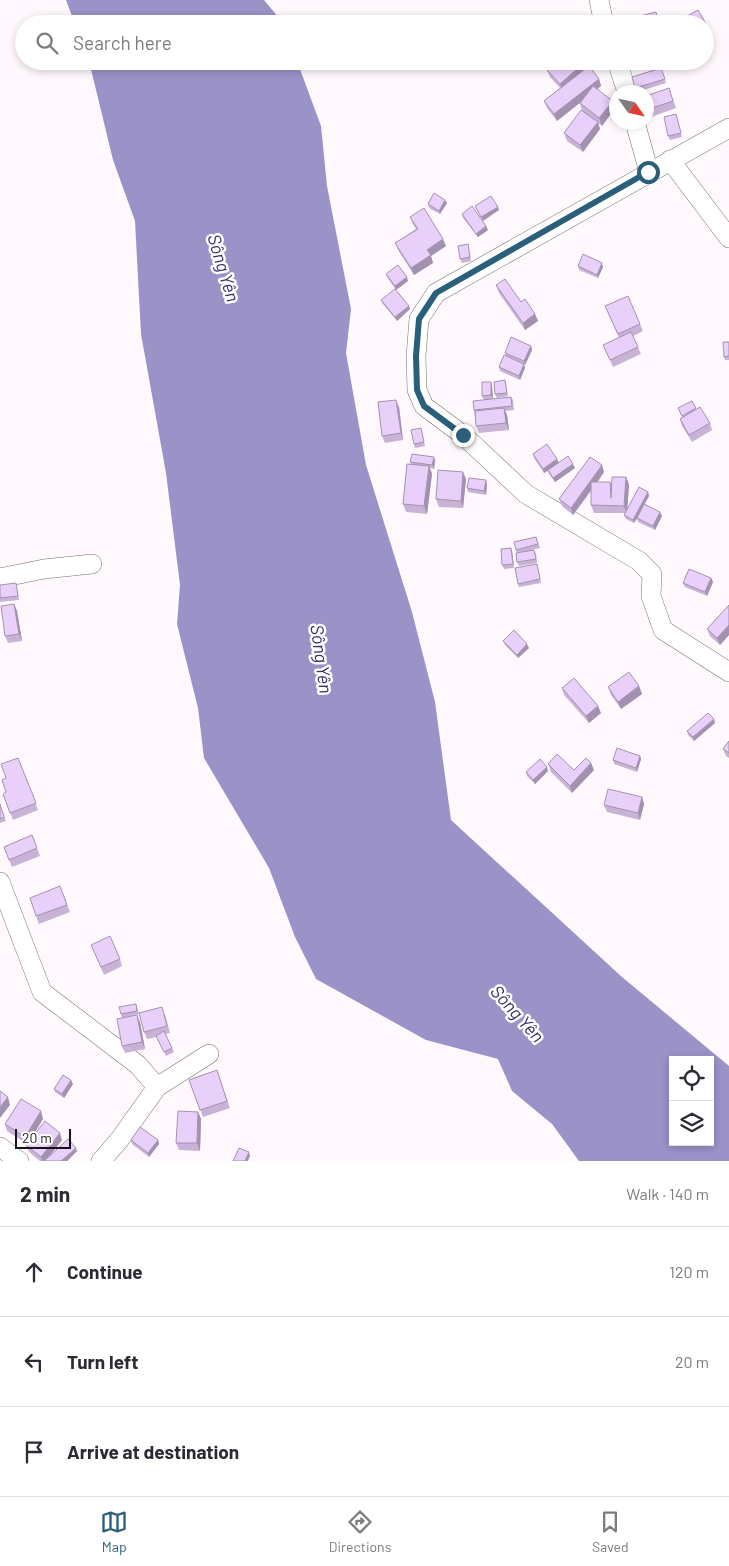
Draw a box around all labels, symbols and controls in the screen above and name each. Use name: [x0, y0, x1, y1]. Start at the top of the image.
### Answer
search box: [15, 15, 714, 70]
icon: search: [33, 29, 61, 57]
text: Search here: [73, 31, 172, 54]
north arrow: [609, 85, 654, 130]
route start: [637, 161, 660, 184]
water label: Sông Yên: [203, 231, 245, 304]
route end: [452, 424, 475, 447]
water label: Sông Yên: [306, 623, 338, 695]
water label: Sông Yên: [486, 980, 549, 1046]
map controls: [669, 1056, 714, 1146]
button: locate: [669, 1056, 714, 1101]
button: layers: [669, 1101, 714, 1146]
scale bar: [15, 1126, 71, 1149]
text: 20 m: [22, 1129, 52, 1146]
text: 2 min: [20, 1181, 70, 1206]
text: Walk · 140 m: [626, 1184, 709, 1203]
icon: ahead: [20, 1258, 48, 1286]
text: Continue: [67, 1260, 143, 1283]
text: 120 m: [669, 1262, 709, 1281]
icon: left: [20, 1348, 48, 1376]
text: Turn left: [67, 1350, 138, 1373]
text: 20 m: [675, 1352, 709, 1371]
icon: arrive: [20, 1438, 48, 1466]
text: Arrive at destination: [67, 1440, 239, 1463]
tab: Map: [100, 1508, 128, 1555]
tab: Directions: [329, 1508, 391, 1555]
tab: Saved: [592, 1508, 629, 1555]

